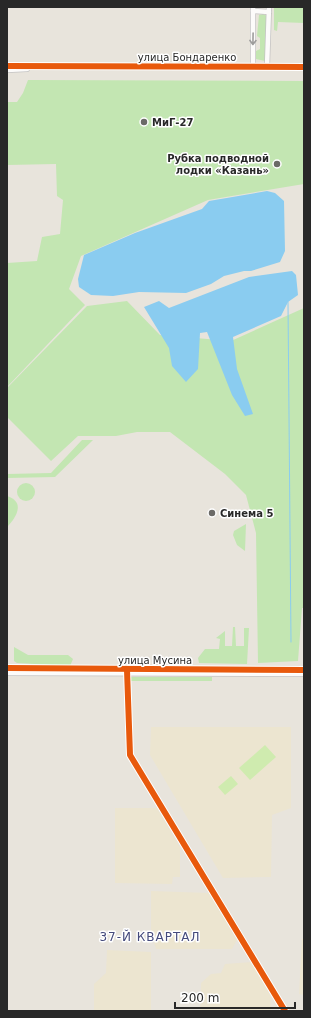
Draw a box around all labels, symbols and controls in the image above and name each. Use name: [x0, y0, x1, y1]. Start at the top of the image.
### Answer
one-way arrow: [249, 32, 257, 45]
street label: улица Бондаренко: [138, 52, 236, 63]
marker: МиГ-27: [139, 117, 149, 127]
place label: МиГ-27: [152, 117, 193, 128]
place label: Рубка подводной лодки «Казань»: [167, 153, 269, 176]
marker: Рубка подводной лодки «Казань»: [272, 159, 282, 169]
marker: Синема 5: [207, 508, 217, 518]
place label: Синема 5: [220, 508, 273, 519]
street label: улица Мусина: [118, 655, 192, 666]
district label: 37-Й КВАРТАЛ: [99, 929, 201, 944]
scale bar: [175, 984, 295, 1010]
text: 200 m: [181, 991, 219, 1005]

